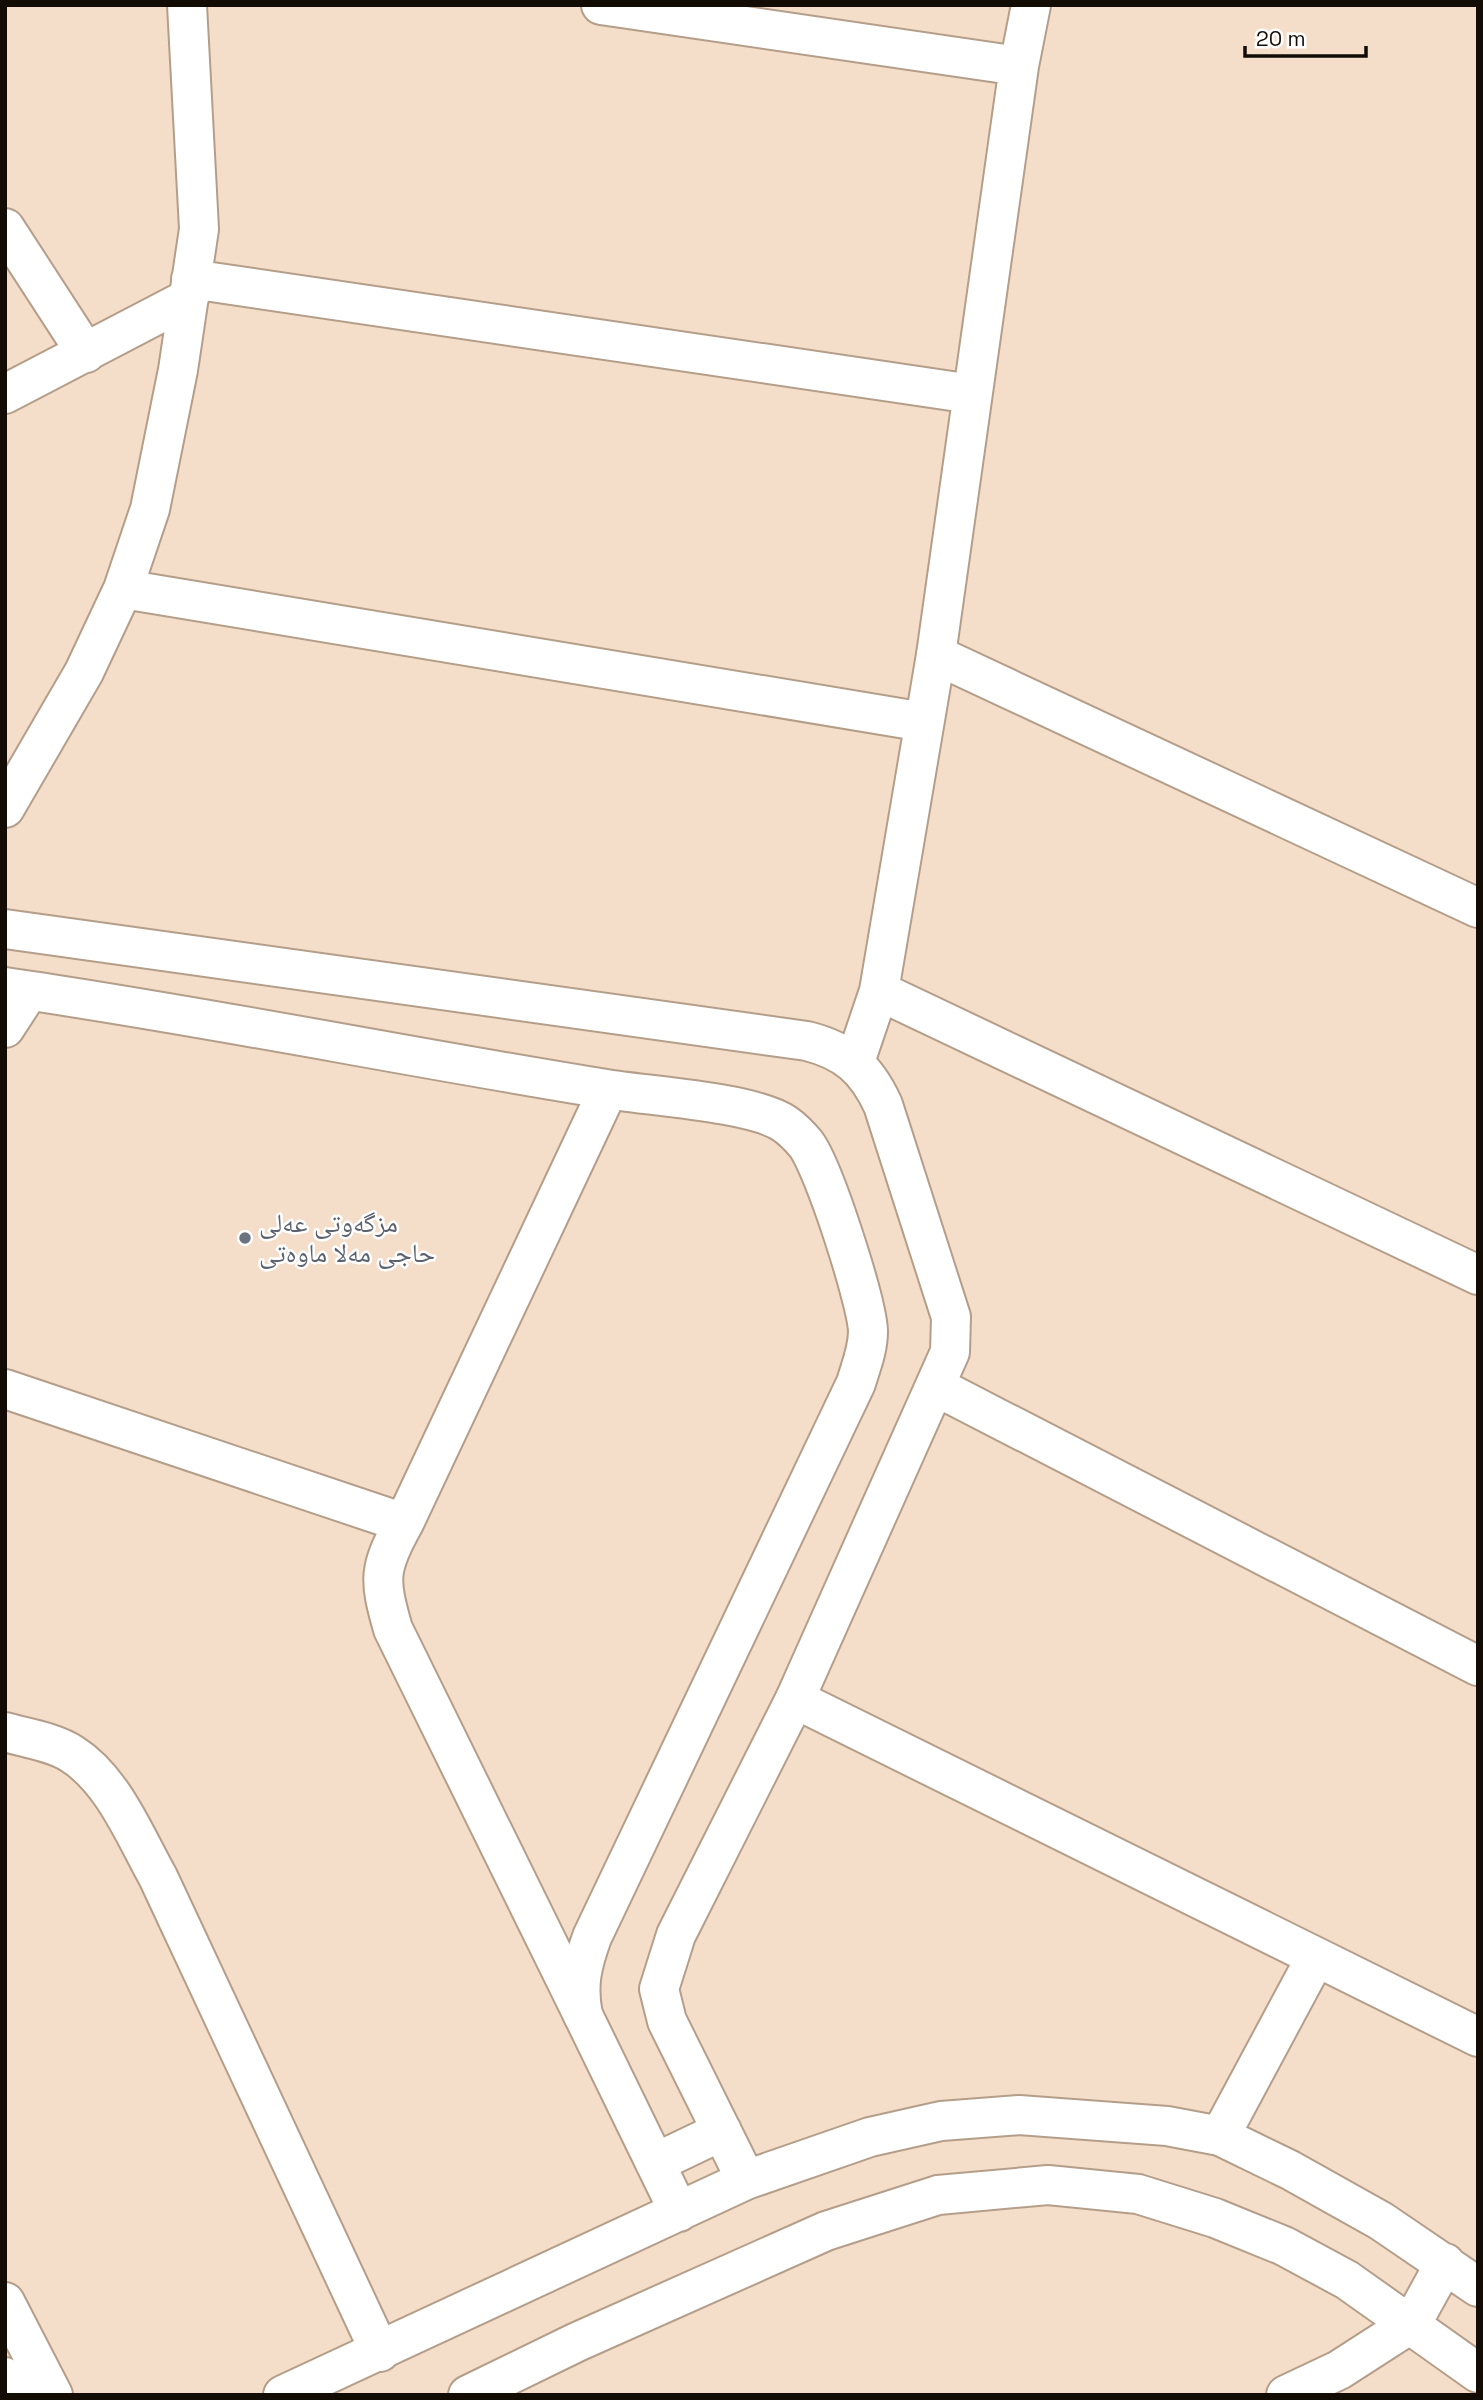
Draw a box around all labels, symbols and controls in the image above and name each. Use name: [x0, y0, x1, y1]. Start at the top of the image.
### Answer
scale bar: [1245, 14, 1366, 58]
text: 20 m: [1256, 25, 1306, 52]
place label: مزگەوتی عەلی حاجی مەلا ماوەتی: [259, 1206, 435, 1270]
marker: مزگەوتی عەلی حاجی مەلا ماوەتی: [237, 1230, 253, 1246]

